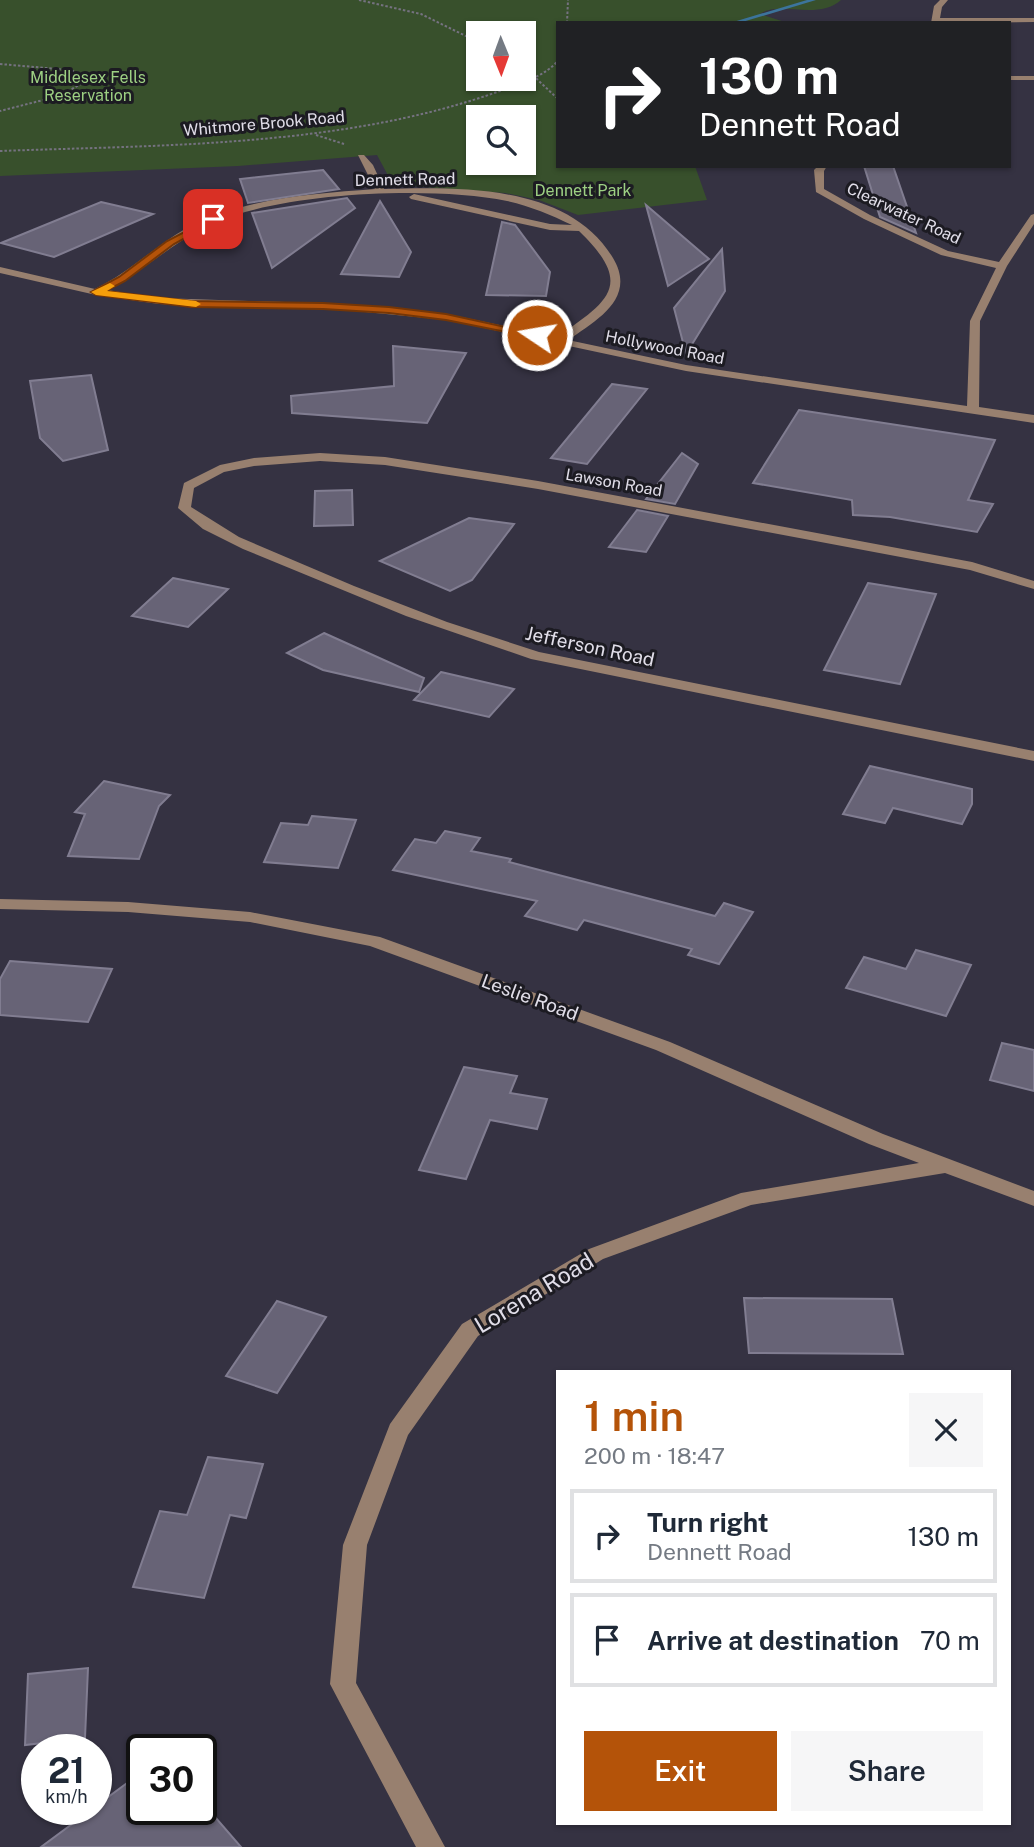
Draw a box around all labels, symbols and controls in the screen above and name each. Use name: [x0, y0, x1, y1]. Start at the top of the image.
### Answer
north arrow: [466, 21, 536, 91]
map controls: [466, 21, 536, 175]
text: 130 m: [699, 47, 839, 105]
icon: right: [584, 49, 675, 140]
park label: Middlesex Fells Reservation: [30, 68, 146, 105]
button: search: [466, 105, 536, 175]
text: Dennett Road: [699, 106, 901, 143]
street label: Whitmore Brook Road: [182, 107, 346, 140]
street label: Dennett Road: [354, 169, 456, 190]
street label: Clearwater Road: [844, 179, 964, 248]
park label: Dennett Park: [535, 181, 632, 200]
pin: [183, 189, 243, 249]
icon: arrive: [194, 200, 232, 238]
position arrow: [500, 298, 574, 372]
street label: Hollywood Road: [604, 327, 726, 368]
street label: Lawson Road: [564, 465, 664, 500]
street label: Jefferson Road: [523, 622, 657, 670]
street label: Leslie Road: [479, 969, 581, 1025]
street label: Lorena Road: [469, 1247, 598, 1339]
text: 1 min: [584, 1391, 684, 1440]
button: close: [909, 1393, 983, 1467]
text: 200 m · 18:47: [584, 1442, 725, 1469]
text: Turn right: [647, 1507, 769, 1538]
icon: right: [588, 1517, 626, 1555]
text: 130 m: [907, 1521, 979, 1552]
text: Dennett Road: [647, 1538, 792, 1565]
icon: arrive: [588, 1621, 626, 1659]
text: Arrive at destination: [647, 1625, 899, 1656]
text: 70 m: [920, 1625, 980, 1656]
button: Exit: [584, 1731, 777, 1811]
button: Share: [791, 1731, 983, 1811]
speed limit sign: 30: [126, 1734, 217, 1825]
text: 21: [48, 1750, 85, 1791]
text: km/h: [45, 1786, 88, 1807]

